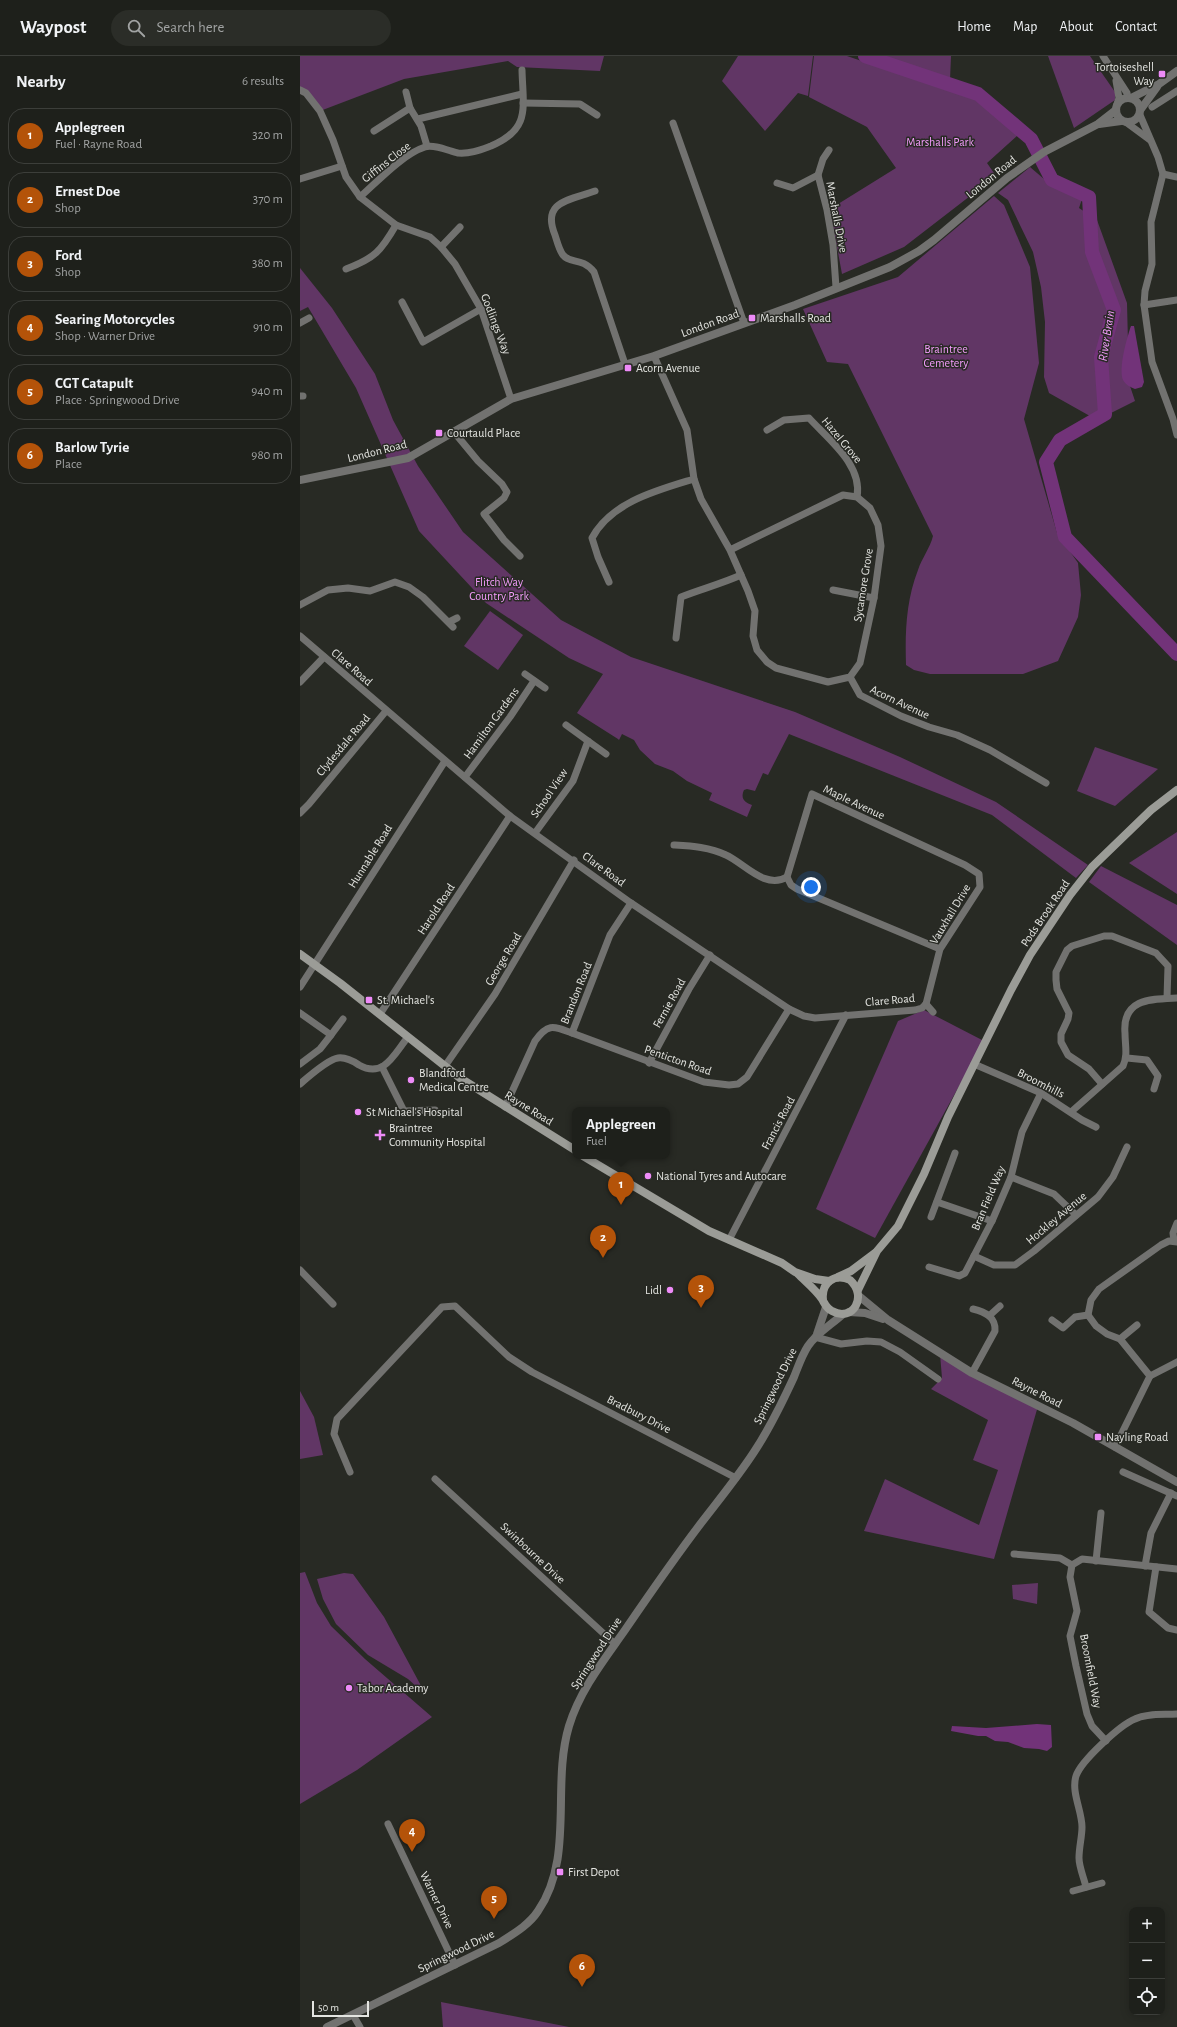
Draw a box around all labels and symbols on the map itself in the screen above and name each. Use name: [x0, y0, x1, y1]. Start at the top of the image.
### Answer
place label: Tortoiseshell Way: [1095, 61, 1154, 88]
marker: Tortoiseshell Way: [1157, 69, 1167, 79]
park label: Marshalls Park: [906, 136, 974, 148]
street label: Giffins Close: [359, 139, 413, 185]
street label: London Road: [964, 153, 1018, 201]
street label: Marshalls Drive: [824, 180, 850, 254]
street label: Godlings Way: [478, 292, 513, 356]
street label: London Road: [679, 307, 741, 339]
water label: River Brain: [1097, 310, 1117, 362]
place label: Marshalls Road: [760, 312, 831, 324]
marker: Marshalls Road: [747, 313, 757, 323]
park label: Braintree Cemetery: [923, 343, 969, 370]
place label: Acorn Avenue: [636, 362, 700, 374]
marker: Acorn Avenue: [623, 363, 633, 373]
street label: Hazel Grove: [819, 415, 865, 465]
place label: Courtauld Place: [447, 427, 520, 439]
marker: Courtauld Place: [434, 428, 444, 438]
street label: London Road: [346, 438, 408, 464]
street label: Sycamore Grove: [851, 547, 876, 623]
park label: Flitch Way Country Park: [469, 576, 529, 603]
street label: Clare Road: [329, 646, 375, 688]
street label: Acorn Avenue: [868, 683, 932, 721]
street label: Hamilton Gardens: [461, 685, 521, 761]
street label: Clydesdale Road: [314, 712, 373, 779]
street label: School View: [528, 766, 570, 820]
street label: Maple Avenue: [821, 783, 887, 821]
street label: Hunnable Road: [346, 822, 394, 890]
street label: Clare Road: [580, 849, 628, 889]
your location: [801, 877, 821, 897]
street label: Pods Brook Road: [1018, 877, 1072, 949]
street label: Harold Road: [415, 881, 457, 937]
street label: Vauxhall Drive: [927, 882, 973, 946]
street label: George Road: [483, 930, 523, 988]
street label: Brandon Road: [558, 960, 594, 1026]
street label: Fernie Road: [650, 976, 688, 1030]
street label: Clare Road: [865, 992, 915, 1008]
place label: St. Michael's: [377, 994, 435, 1006]
marker: St. Michael's: [364, 995, 374, 1005]
street label: Penticton Road: [643, 1043, 713, 1077]
street label: Broomhills: [1016, 1066, 1066, 1100]
place label: Blandford Medical Centre: [419, 1067, 489, 1093]
marker: Blandford Medical Centre: [406, 1075, 416, 1085]
street label: Rayne Road: [502, 1088, 555, 1128]
street label: Francis Road: [759, 1095, 797, 1151]
place label: St Michael's Hospital: [366, 1106, 463, 1118]
marker: St Michael's Hospital: [353, 1107, 363, 1117]
place label: Braintree Community Hospital: [389, 1122, 486, 1149]
marker: Braintree Community Hospital: [374, 1129, 386, 1141]
street label: Bran Field Way: [969, 1164, 1008, 1233]
place label: National Tyres and Autocare: [656, 1170, 786, 1183]
marker: National Tyres and Autocare: [643, 1171, 653, 1181]
pin: 1: [608, 1172, 634, 1205]
street label: Hockley Avenue: [1024, 1189, 1089, 1247]
pin: 2: [590, 1225, 616, 1258]
pin: 3: [688, 1275, 714, 1308]
place label: Lidl: [645, 1284, 662, 1296]
marker: Lidl: [665, 1285, 675, 1295]
street label: Springwood Drive: [751, 1346, 799, 1426]
street label: Rayne Road: [1010, 1374, 1064, 1411]
street label: Bradbury Drive: [605, 1393, 673, 1436]
place label: Nayling Road: [1106, 1431, 1168, 1444]
marker: Nayling Road: [1093, 1432, 1103, 1442]
street label: Swinbourne Drive: [498, 1520, 568, 1586]
street label: Springwood Drive: [568, 1615, 624, 1691]
street label: Broomfield Way: [1077, 1633, 1104, 1709]
place label: Tabor Academy: [357, 1682, 428, 1695]
marker: Tabor Academy: [344, 1683, 354, 1693]
pin: 4: [399, 1819, 425, 1852]
place label: First Depot: [568, 1866, 620, 1878]
marker: First Depot: [555, 1867, 565, 1877]
street label: Warner Drive: [418, 1870, 456, 1930]
pin: 5: [481, 1886, 507, 1919]
street label: Springwood Drive: [416, 1927, 496, 1975]
pin: 6: [569, 1954, 595, 1987]
scale bar: [312, 1999, 369, 2018]

